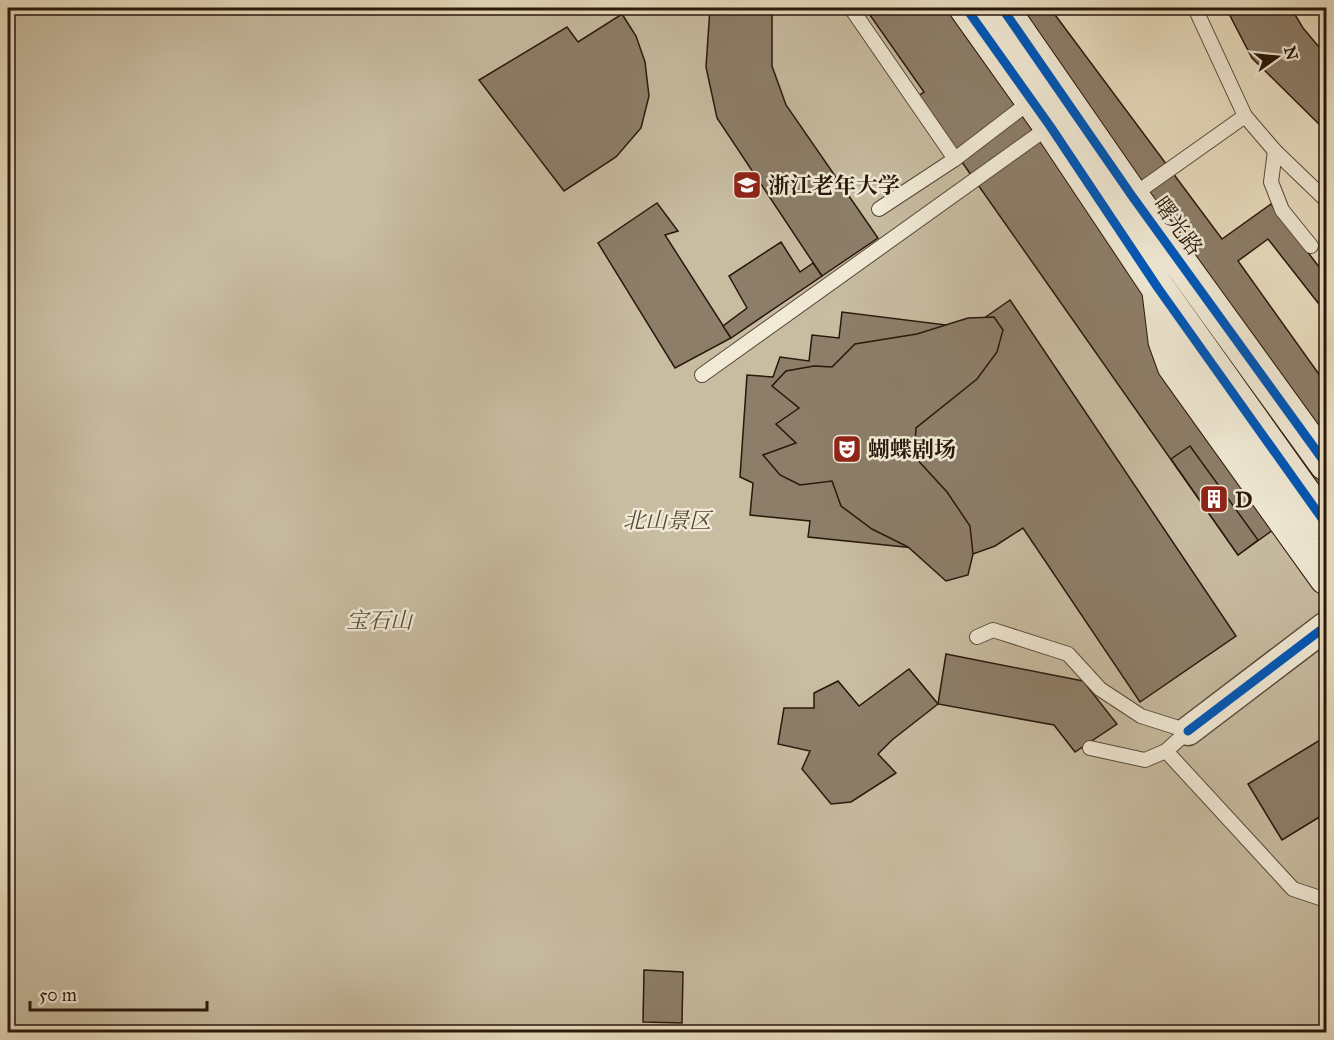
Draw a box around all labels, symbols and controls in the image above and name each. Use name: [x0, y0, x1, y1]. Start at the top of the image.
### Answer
north arrow: [1247, 27, 1307, 87]
text: N: [1280, 44, 1302, 63]
school or university icon: 浙江老年大学: [731, 169, 763, 201]
place label: 浙江老年大学: [768, 172, 900, 199]
street label: 曙光路: [1148, 191, 1208, 261]
theatre icon: 蝴蝶剧场: [831, 433, 863, 465]
place label: 蝴蝶剧场: [868, 436, 956, 463]
building icon: D: [1198, 483, 1230, 515]
place label: D: [1235, 486, 1252, 513]
park label: 北山景区: [623, 507, 714, 534]
park label: 宝石山: [346, 607, 414, 634]
scale bar: [30, 974, 207, 1012]
text: 50 m: [39, 984, 77, 1006]

